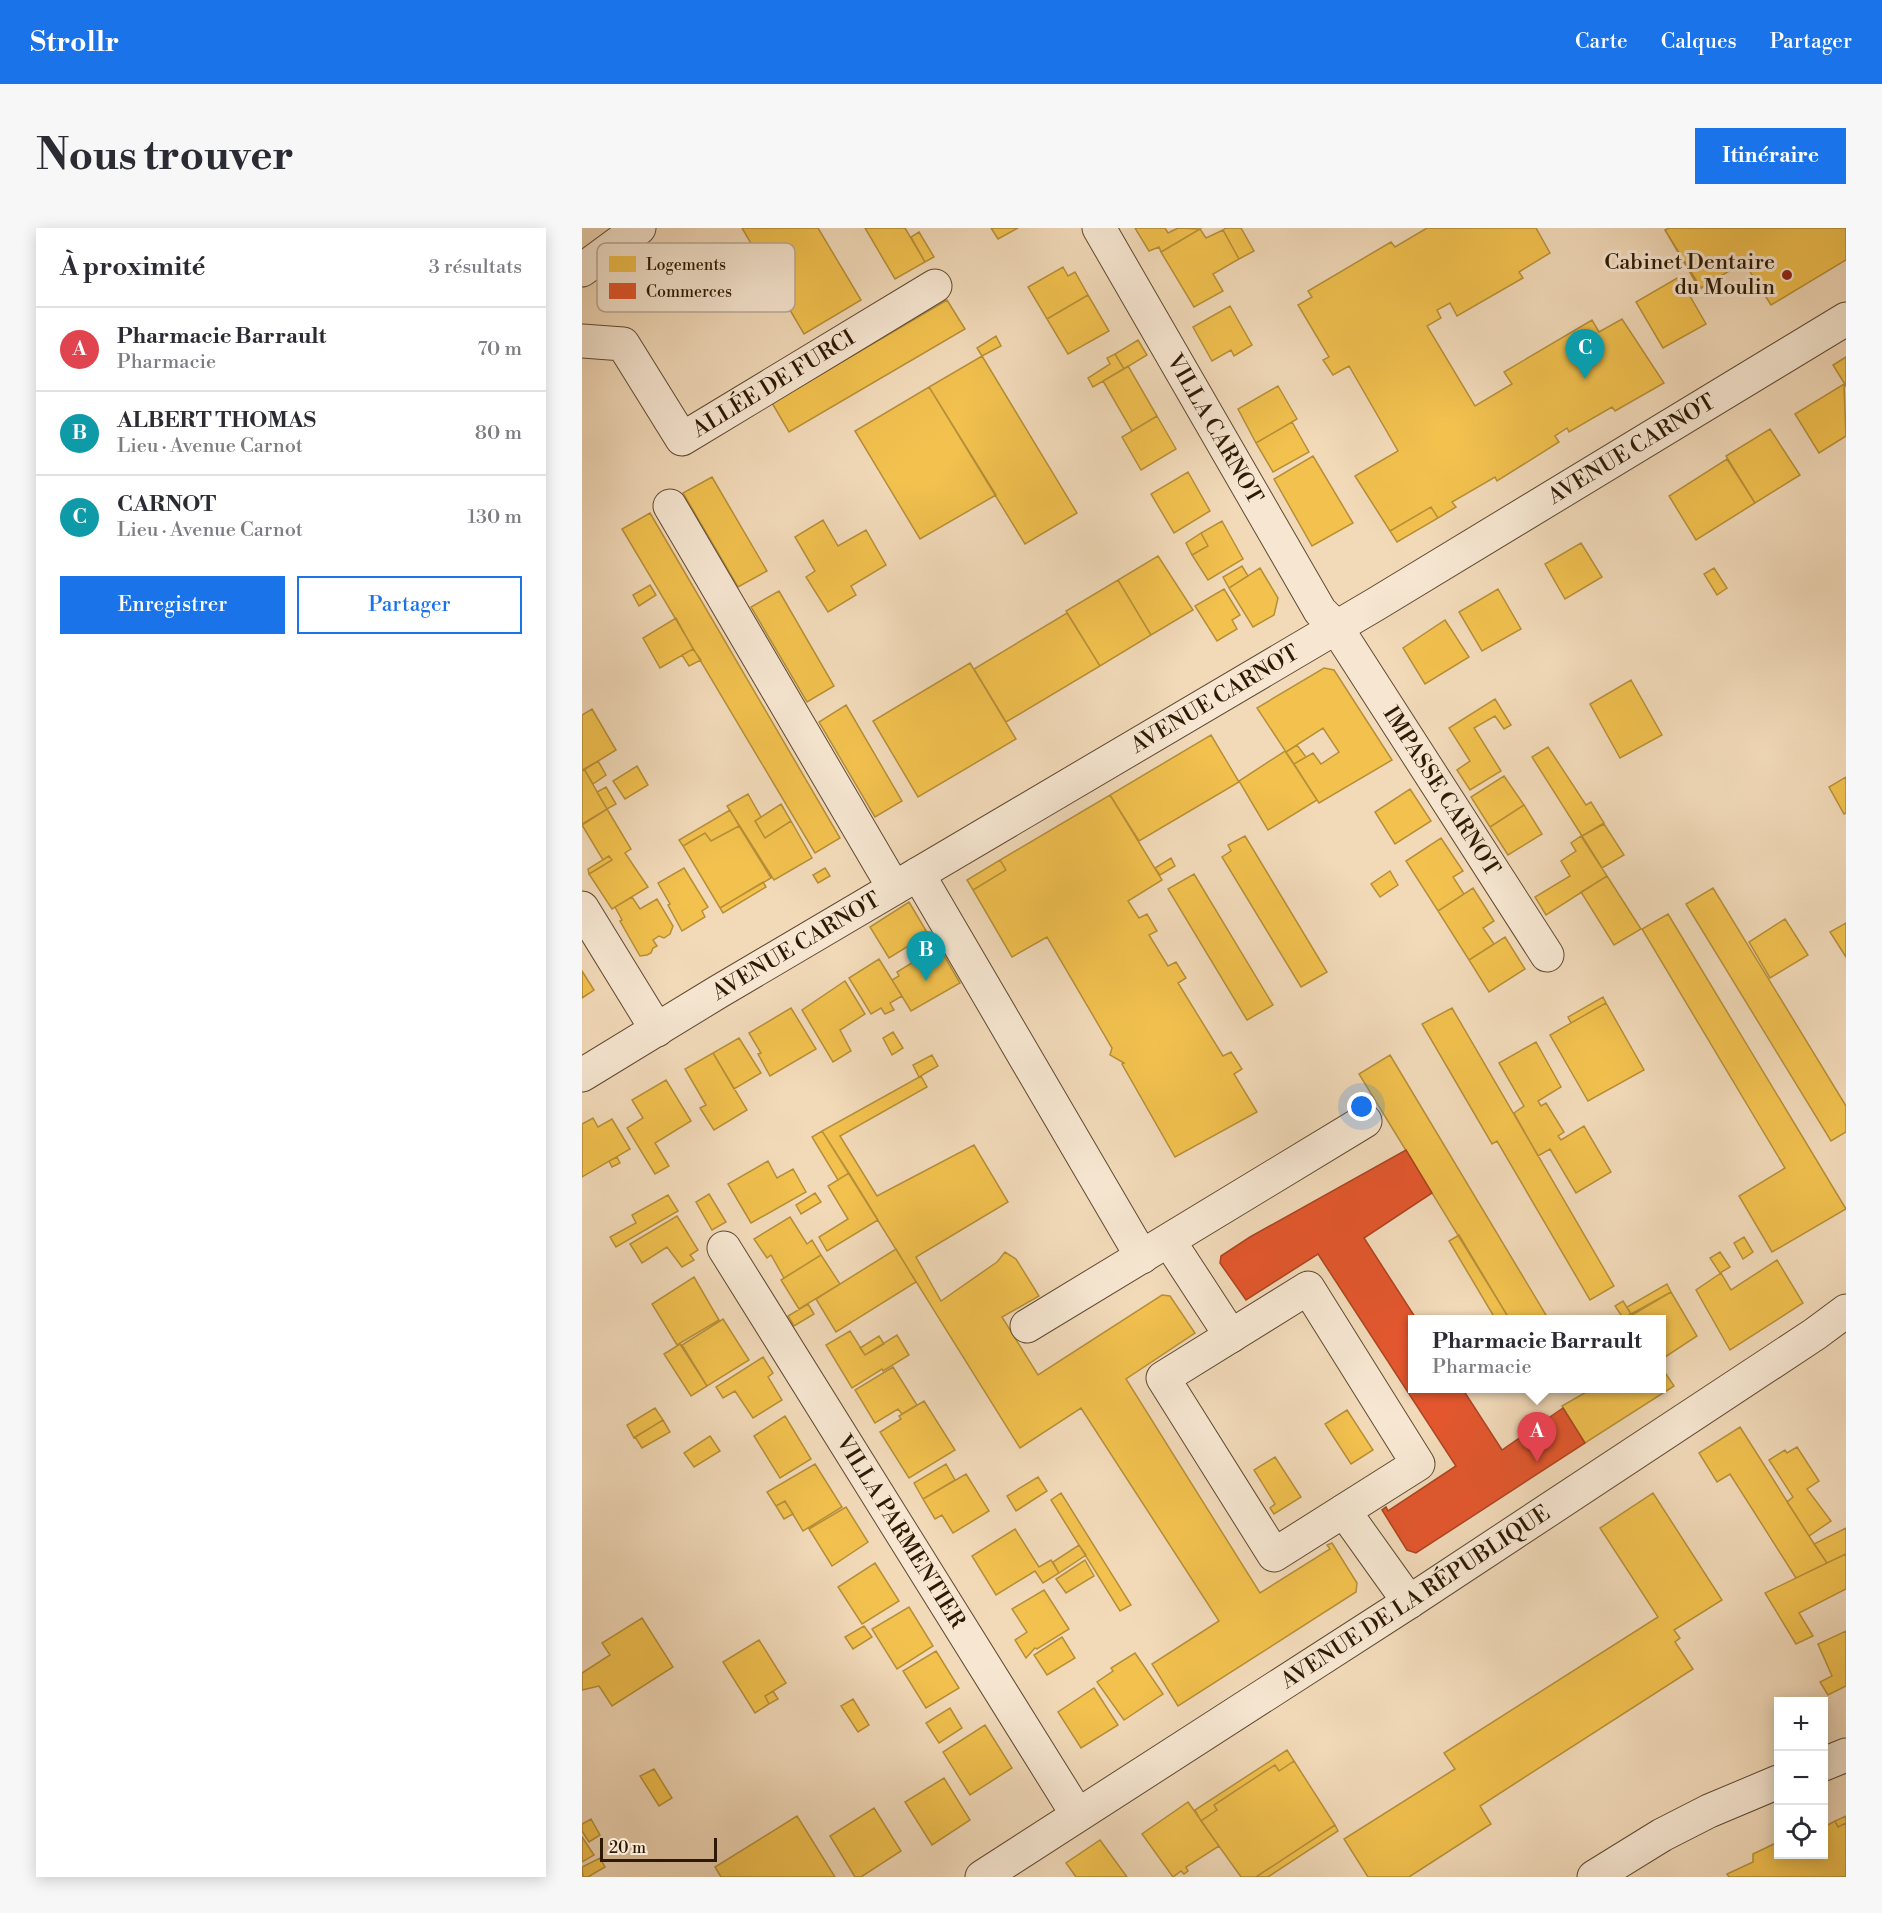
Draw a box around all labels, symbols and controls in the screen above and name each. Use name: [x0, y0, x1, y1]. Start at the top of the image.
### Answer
text: Strollr: [30, 25, 119, 60]
text: Carte: [1575, 29, 1628, 55]
text: Calques: [1661, 29, 1737, 55]
text: Partager: [1770, 29, 1852, 55]
button: Itinéraire: [1695, 128, 1846, 184]
text: Nous trouver: [36, 130, 294, 183]
legend: [597, 243, 795, 312]
place label: Cabinet Dentaire du Moulin: [1604, 249, 1775, 301]
text: À proximité: [60, 251, 205, 283]
text: 3 résultats: [429, 255, 522, 280]
text: Logements: [646, 255, 726, 275]
marker: Cabinet Dentaire du Moulin: [1780, 268, 1794, 282]
text: Commerces: [646, 282, 732, 302]
text: Pharmacie Barrault: [117, 323, 326, 350]
street label: ALLÉE DE FURCI: [687, 324, 860, 444]
pin: C: [1566, 330, 1604, 379]
text: A: [72, 337, 87, 362]
text: 70 m: [478, 337, 522, 362]
street label: VILLA CARNOT: [1161, 348, 1269, 509]
text: Pharmacie: [117, 350, 216, 375]
street label: AVENUE CARNOT: [1542, 388, 1720, 511]
text: ALBERT THOMAS: [117, 407, 316, 434]
text: B: [72, 421, 87, 446]
text: 80 m: [475, 421, 522, 446]
text: Lieu · Avenue Carnot: [117, 434, 303, 459]
text: CARNOT: [117, 491, 216, 518]
text: C: [72, 505, 87, 530]
text: 130 m: [467, 505, 522, 530]
text: Lieu · Avenue Carnot: [117, 518, 303, 543]
button: Enregistrer: [60, 576, 285, 634]
button: Partager: [297, 576, 522, 634]
street label: AVENUE CARNOT: [1125, 639, 1304, 760]
street label: IMPASSE CARNOT: [1377, 701, 1506, 881]
street label: AVENUE CARNOT: [706, 886, 885, 1007]
pin: B: [906, 932, 946, 981]
your location: [1347, 1092, 1376, 1121]
popup: [1408, 1315, 1666, 1393]
text: Pharmacie Barrault: [1432, 1328, 1642, 1355]
text: Pharmacie: [1432, 1355, 1532, 1380]
pin: A: [1518, 1412, 1556, 1462]
street label: VILLA PARMENTIER: [830, 1429, 971, 1634]
street label: AVENUE DE LA RÉPUBLIQUE: [1275, 1499, 1555, 1695]
map controls: [1774, 1697, 1828, 1859]
button: +: [1774, 1697, 1828, 1751]
button: −: [1774, 1751, 1828, 1805]
button: locate: [1774, 1805, 1828, 1859]
scale bar: [600, 1835, 717, 1862]
text: 20 m: [609, 1838, 646, 1858]

